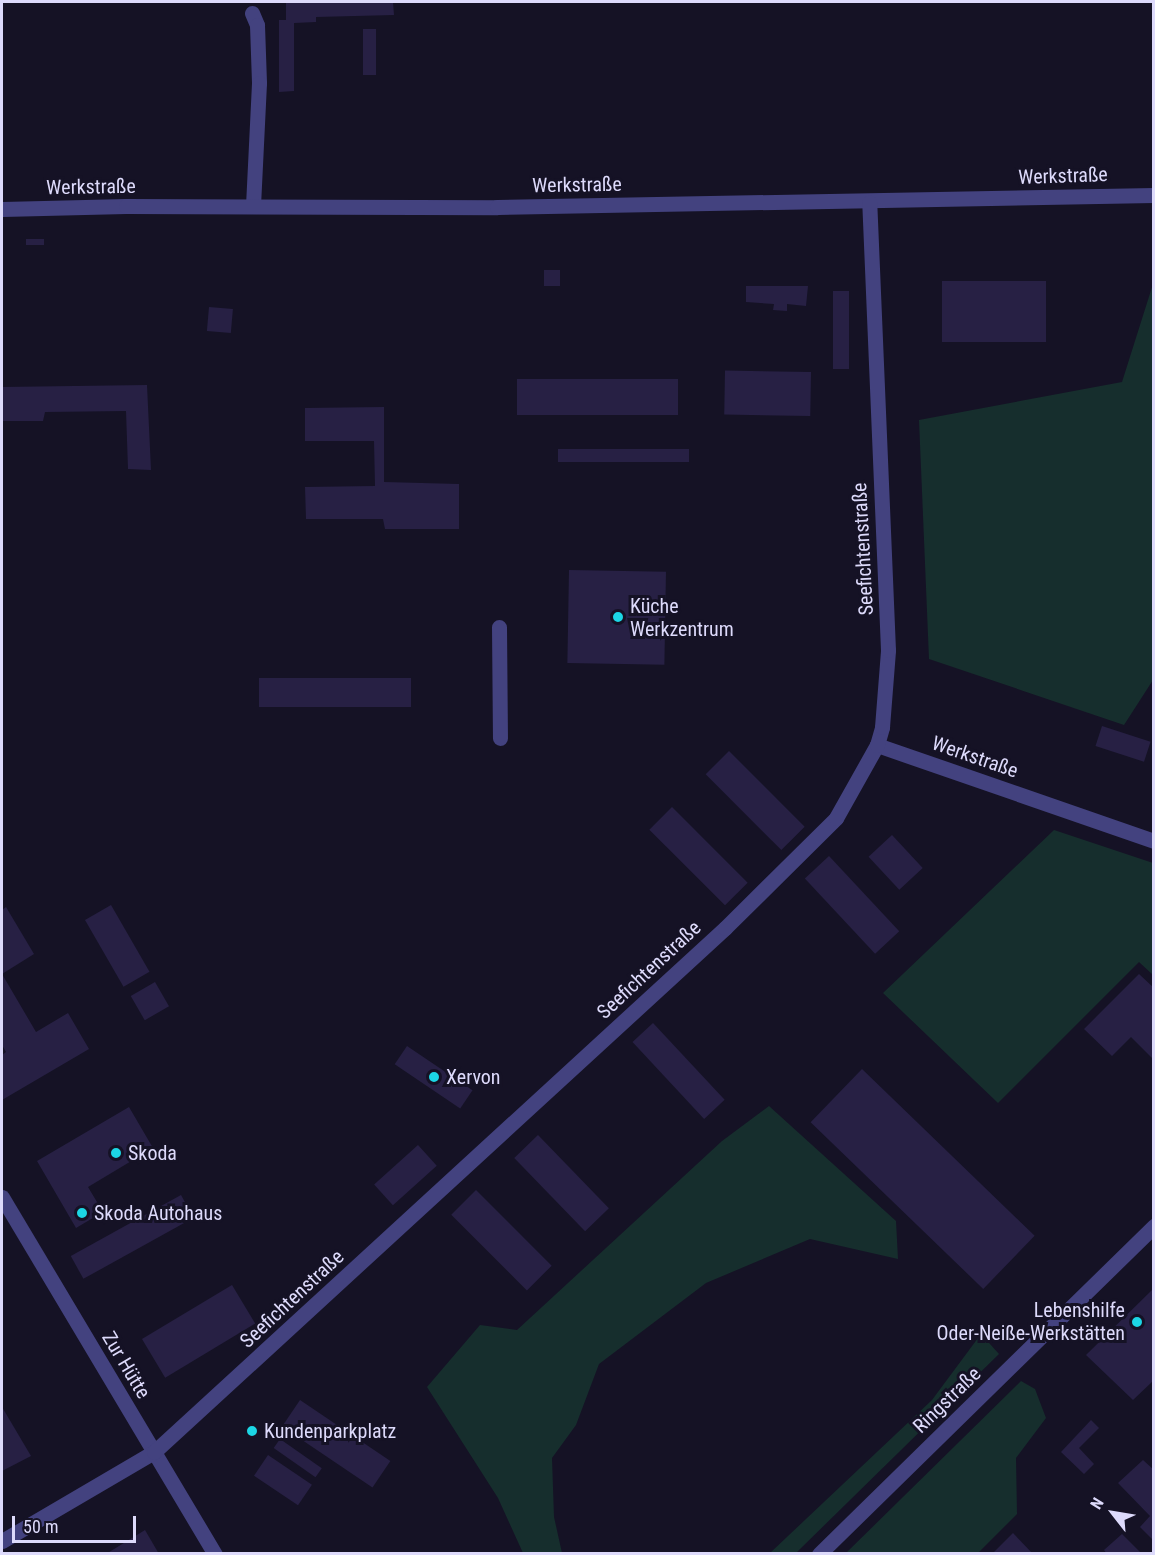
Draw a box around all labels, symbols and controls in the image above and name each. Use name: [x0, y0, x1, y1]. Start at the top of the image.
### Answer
street label: Werkstraße: [1018, 162, 1108, 190]
street label: Werkstraße: [532, 172, 622, 198]
street label: Werkstraße: [46, 174, 136, 200]
street label: Seefichtenstraße: [848, 482, 878, 616]
place label: Küche Werkzentrum: [630, 594, 734, 641]
marker: Küche Werkzentrum: [611, 610, 625, 624]
street label: Werkstraße: [929, 731, 1021, 783]
street label: Seefichtenstraße: [592, 916, 706, 1024]
place label: Xervon: [446, 1065, 501, 1089]
marker: Xervon: [427, 1070, 441, 1084]
place label: Skoda: [128, 1141, 177, 1165]
marker: Skoda: [109, 1146, 123, 1160]
place label: Skoda Autohaus: [94, 1201, 222, 1225]
marker: Skoda Autohaus: [75, 1206, 89, 1220]
street label: Seefichtenstraße: [235, 1245, 349, 1353]
place label: Lebenshilfe Oder-Neiße-Werkstätten: [937, 1298, 1125, 1345]
marker: Lebenshilfe Oder-Neiße-Werkstätten: [1130, 1315, 1144, 1329]
street label: Zur Hütte: [97, 1327, 155, 1403]
street label: Ringstraße: [908, 1362, 986, 1438]
place label: Kundenparkplatz: [264, 1419, 396, 1443]
marker: Kundenparkplatz: [245, 1424, 259, 1438]
north arrow: [1083, 1483, 1143, 1543]
text: N: [1086, 1494, 1108, 1513]
scale bar: [15, 1504, 140, 1542]
text: 50 m: [23, 1516, 58, 1537]

